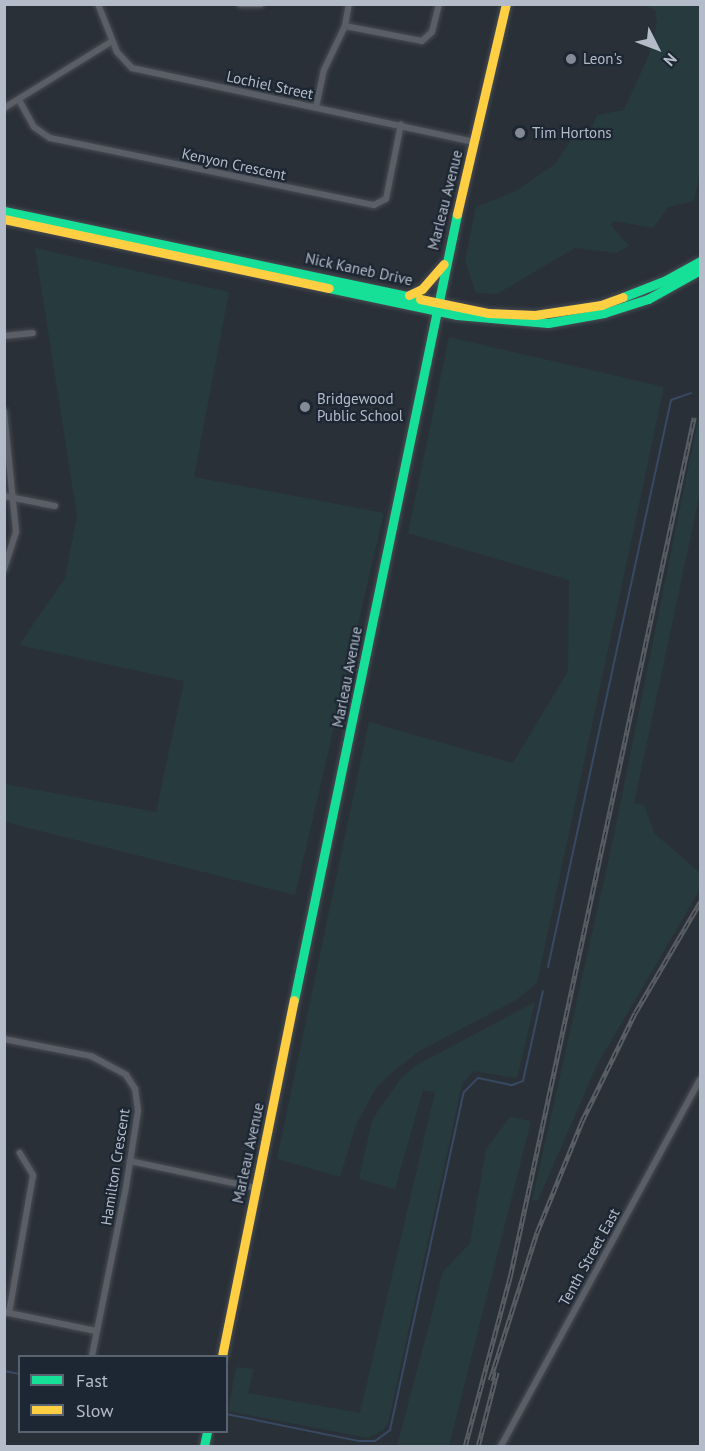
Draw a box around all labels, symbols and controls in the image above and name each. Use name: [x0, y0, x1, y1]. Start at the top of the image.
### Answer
north arrow: [627, 18, 687, 78]
text: N: [659, 49, 681, 71]
place label: Leon's: [583, 50, 622, 68]
marker: Leon's: [564, 52, 578, 66]
street label: Lochiel Street: [225, 67, 315, 103]
place label: Tim Hortons: [532, 124, 612, 142]
marker: Tim Hortons: [513, 126, 527, 140]
street label: Kenyon Crescent: [180, 144, 288, 184]
street label: Marleau Avenue: [424, 148, 466, 252]
street label: Nick Kaneb Drive: [303, 249, 415, 289]
place label: Bridgewood Public School: [317, 389, 404, 424]
marker: Bridgewood Public School: [298, 400, 312, 414]
street label: Marleau Avenue: [328, 625, 366, 729]
street label: Marleau Avenue: [229, 1101, 267, 1205]
street label: Hamilton Crescent: [97, 1107, 133, 1227]
street label: Tenth Street East: [555, 1205, 623, 1309]
legend: [18, 1355, 228, 1433]
text: Fast: [76, 1369, 108, 1392]
text: Slow: [76, 1399, 114, 1422]

